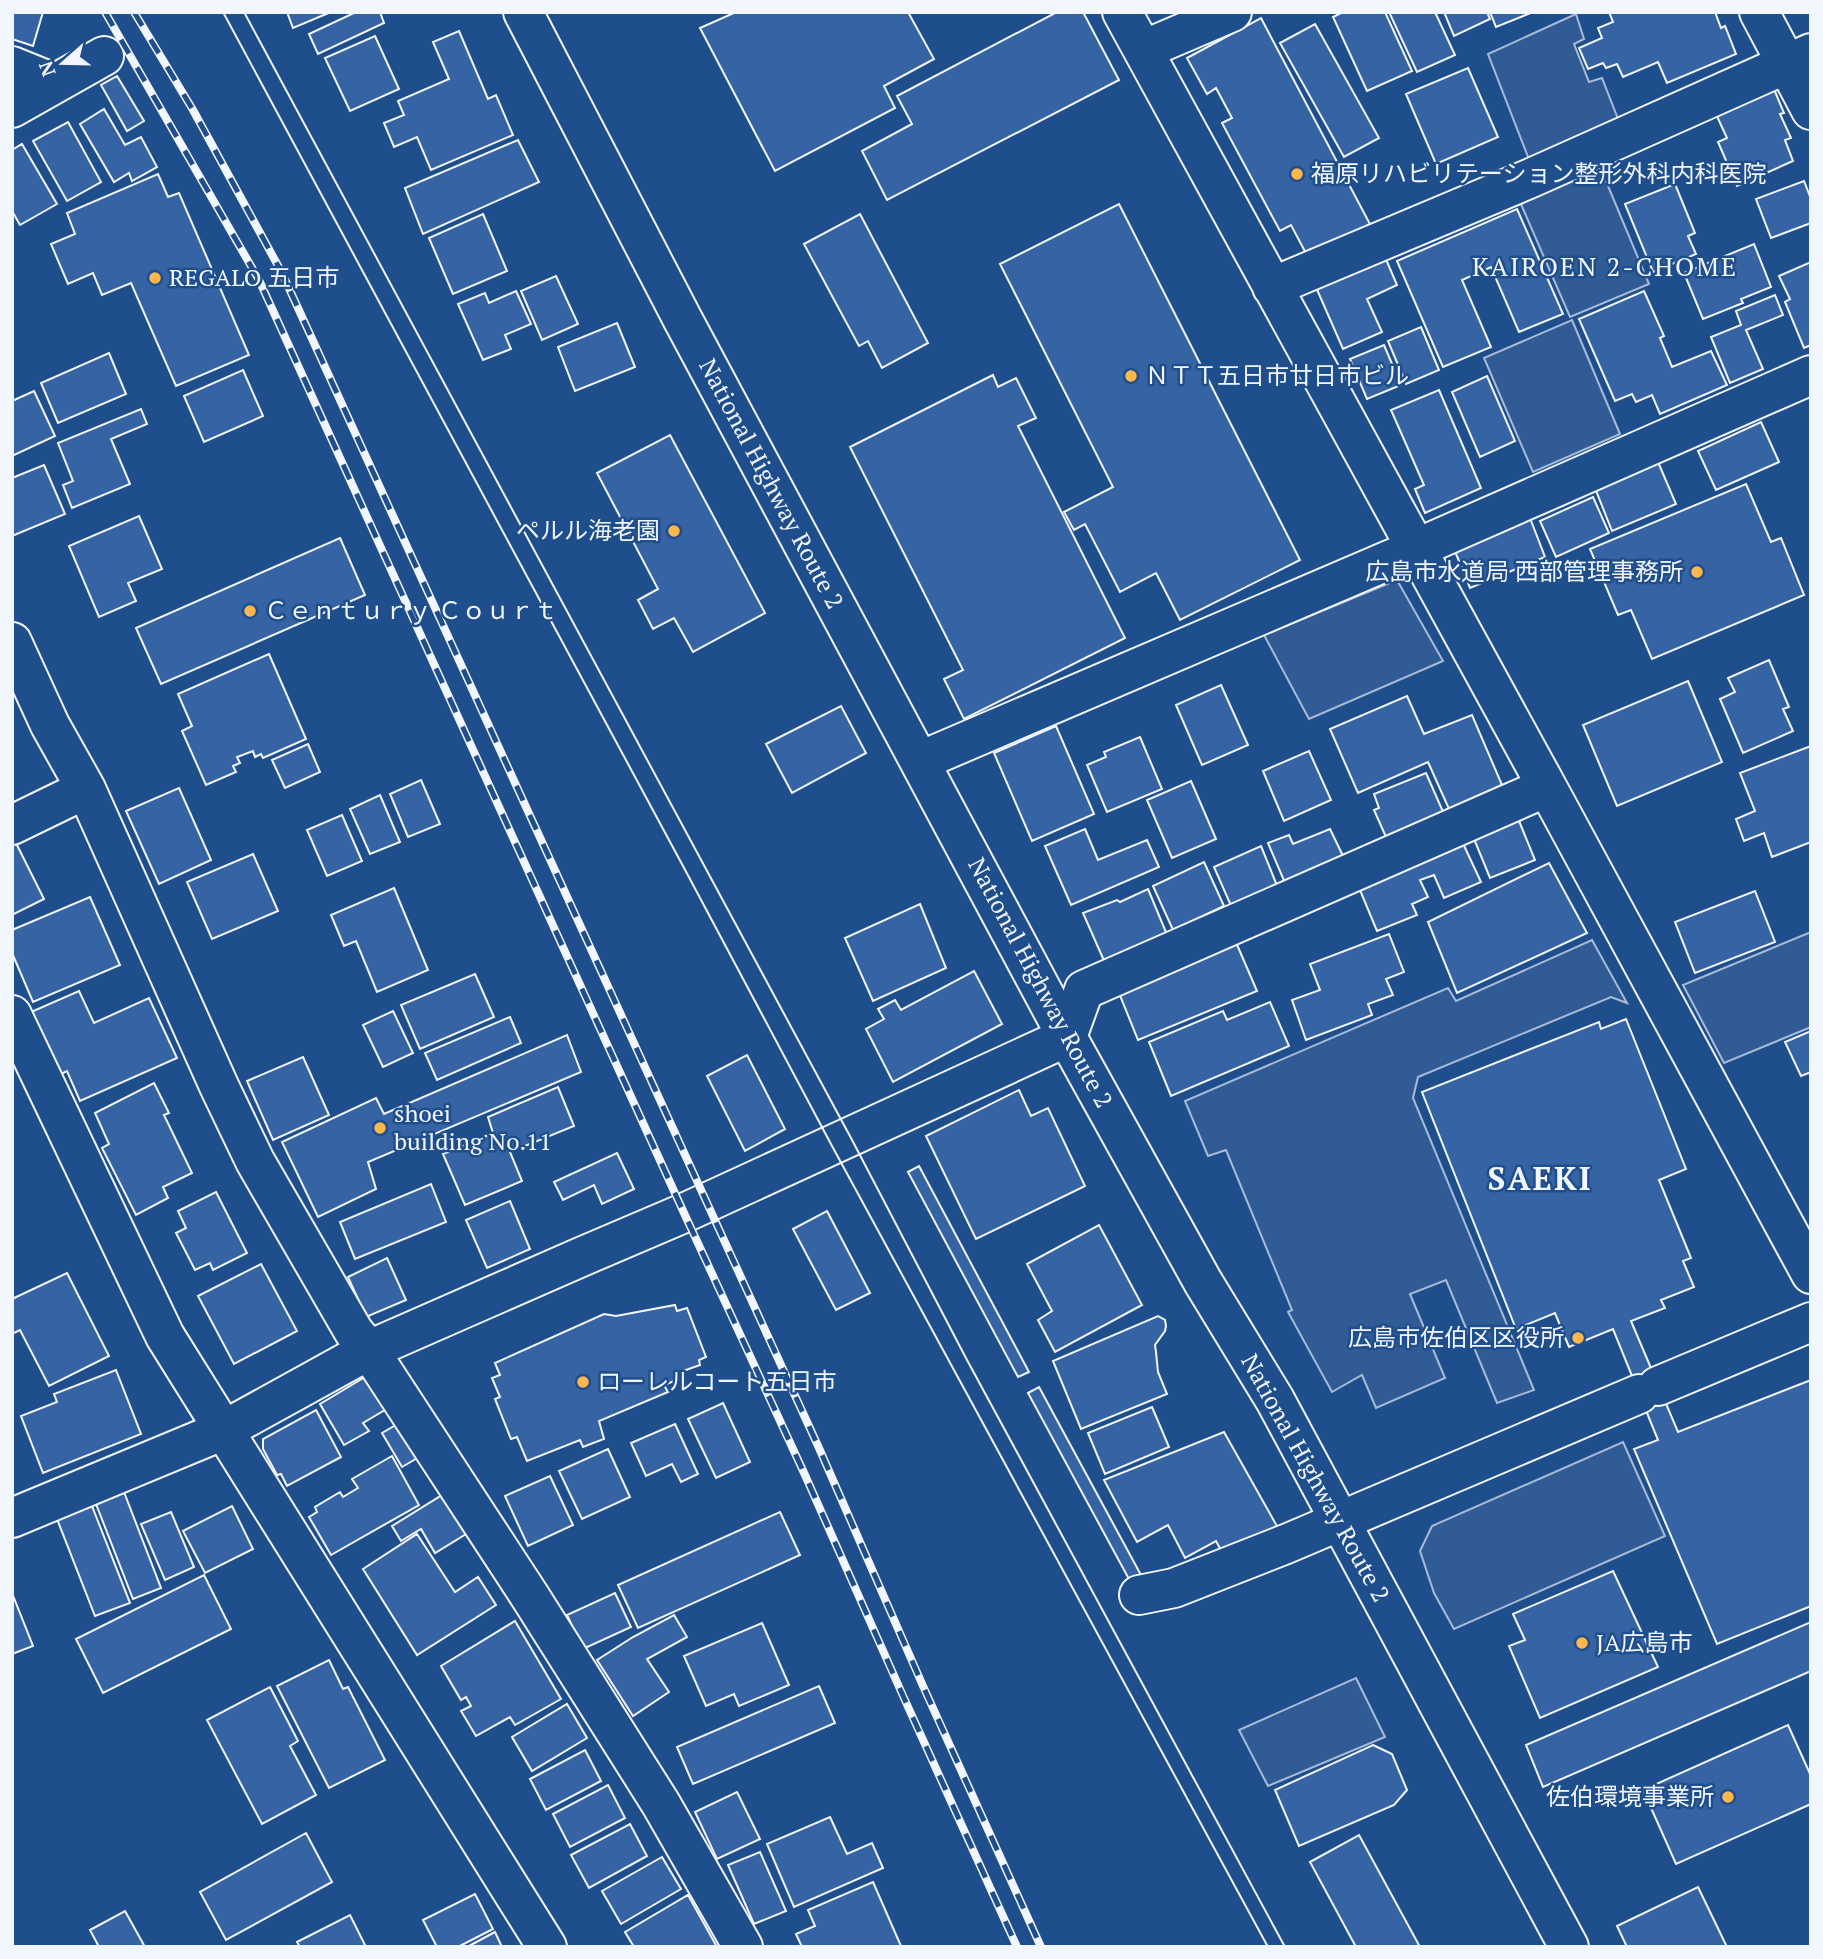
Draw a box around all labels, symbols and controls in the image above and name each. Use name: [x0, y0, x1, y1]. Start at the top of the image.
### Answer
north arrow: [28, 28, 98, 98]
text: N: [32, 57, 61, 80]
place label: 福原リハビリテーション整形外科内科医院: [1311, 157, 1767, 189]
marker: 福原リハビリテーション整形外科内科医院: [1289, 166, 1305, 182]
district label: KAIROEN 2-CHOME: [1472, 249, 1738, 283]
place label: REGALO 五日市: [169, 261, 339, 293]
marker: REGALO 五日市: [147, 270, 163, 286]
street label: National Highway Route 2: [692, 353, 851, 614]
place label: ＮＴＴ五日市廿日市ビル: [1145, 359, 1409, 391]
marker: ＮＴＴ五日市廿日市ビル: [1123, 368, 1139, 384]
place label: ペルル海老園: [516, 514, 660, 546]
marker: ペルル海老園: [666, 523, 682, 539]
place label: 広島市水道局 西部管理事務所: [1365, 555, 1683, 587]
marker: 広島市水道局 西部管理事務所: [1689, 564, 1705, 580]
place label: Ｃｅｎｔｕｒｙ Ｃｏｕｒｔ: [264, 594, 558, 626]
marker: Ｃｅｎｔｕｒｙ Ｃｏｕｒｔ: [242, 603, 258, 619]
street label: National Highway Route 2: [961, 852, 1120, 1113]
place label: shoei building No.11: [394, 1097, 552, 1157]
marker: shoei building No.11: [372, 1120, 388, 1136]
district label: SAEKI: [1487, 1157, 1593, 1199]
place label: 広島市佐伯区区役所: [1348, 1321, 1564, 1353]
marker: 広島市佐伯区区役所: [1570, 1330, 1586, 1346]
street label: National Highway Route 2: [1234, 1348, 1397, 1607]
place label: ローレルコート五日市: [597, 1365, 837, 1397]
marker: ローレルコート五日市: [575, 1374, 591, 1390]
place label: JA広島市: [1596, 1626, 1693, 1658]
marker: JA広島市: [1574, 1635, 1590, 1651]
place label: 佐伯環境事業所: [1546, 1780, 1714, 1812]
marker: 佐伯環境事業所: [1720, 1789, 1736, 1805]

